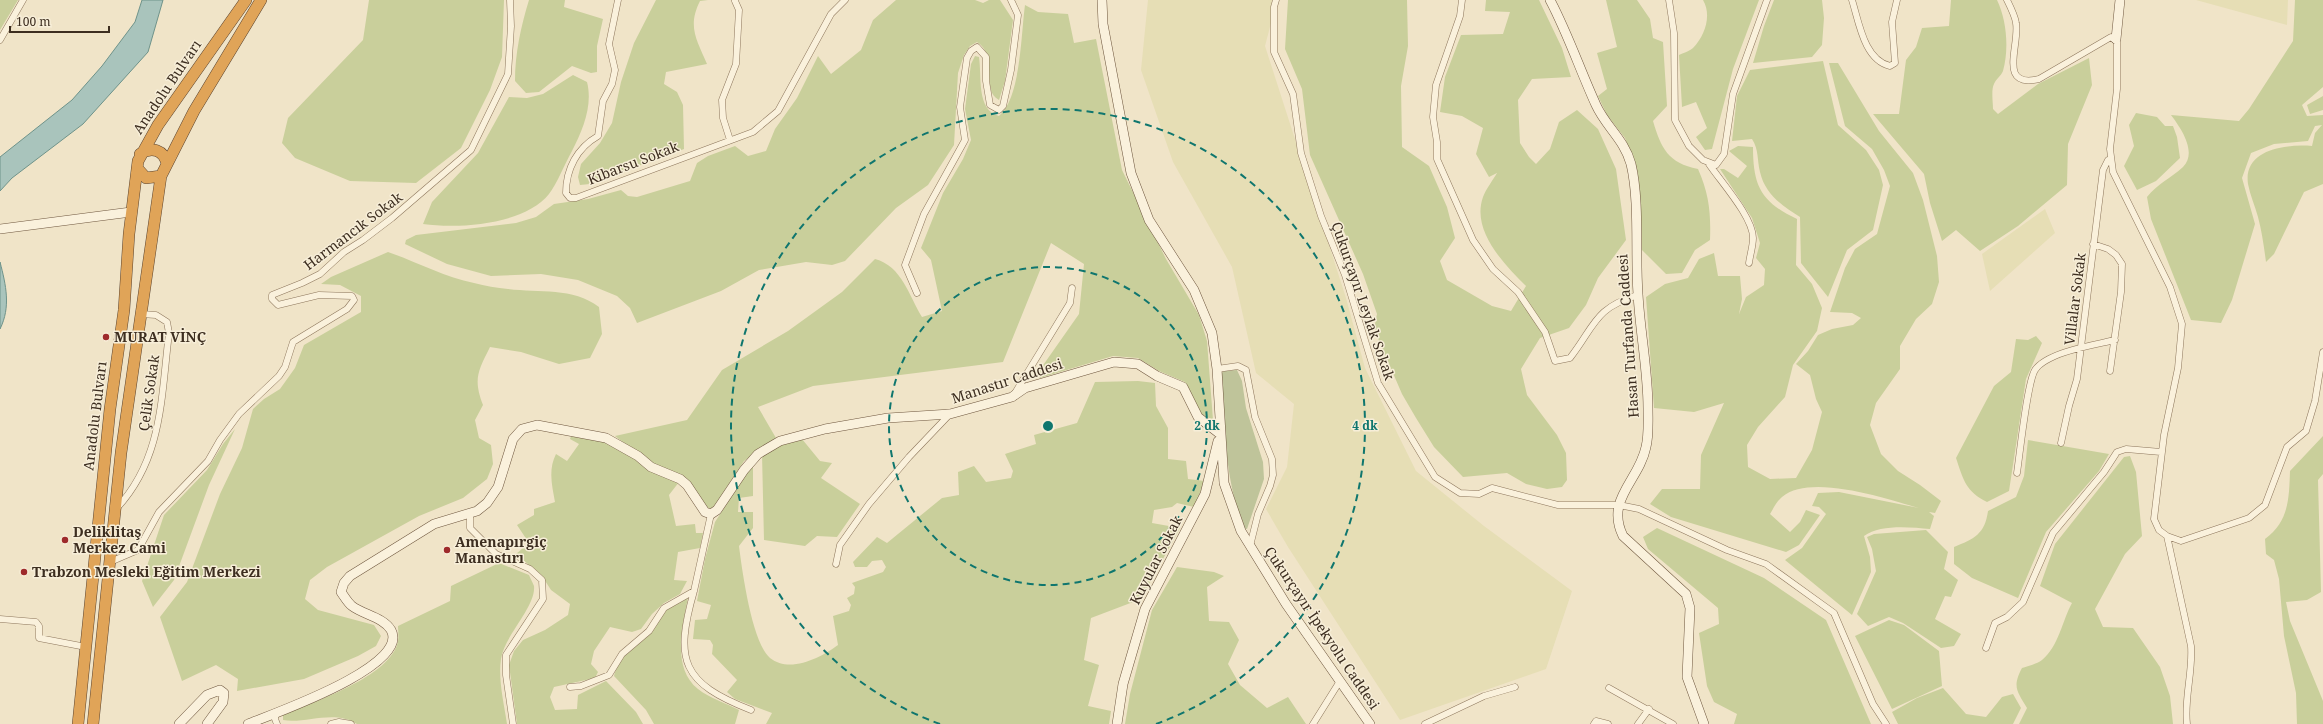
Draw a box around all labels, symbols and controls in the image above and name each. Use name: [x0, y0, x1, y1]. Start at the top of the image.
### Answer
scale bar: [10, 8, 109, 34]
text: 100 m: [16, 13, 51, 30]
street label: Anadolu Bulvarı: [128, 35, 205, 138]
street label: Kibarsu Sokak: [585, 136, 682, 189]
street label: Harmancık Sokak: [300, 187, 407, 274]
street label: Çukurçayır Leylak Sokak: [1327, 219, 1400, 383]
street label: Villalar Sokak: [2059, 251, 2090, 346]
street label: Hasan Turfanda Caddesi: [1612, 253, 1643, 419]
place label: MURAT VİNÇ: [114, 327, 206, 346]
marker: MURAT VİNÇ: [101, 332, 111, 342]
street label: Çelik Sokak: [134, 353, 163, 432]
street label: Manastır Caddesi: [949, 353, 1065, 407]
street label: Anadolu Bulvarı: [78, 360, 111, 472]
text: 2 dk: [1194, 417, 1220, 434]
text: 4 dk: [1352, 417, 1378, 434]
centre of rings: [1041, 419, 1055, 433]
street label: Kuyular Sokak: [1125, 511, 1187, 608]
place label: Deliklitaş Merkez Cami: [73, 522, 166, 557]
place label: Amenapırgiç Manastırı: [455, 532, 547, 567]
marker: Deliklitaş Merkez Cami: [60, 535, 70, 545]
street label: Çukurçayır İpekyolu Caddesi: [1261, 543, 1384, 713]
marker: Amenapırgiç Manastırı: [442, 545, 452, 555]
place label: Trabzon Mesleki Eğitim Merkezi: [32, 562, 261, 581]
marker: Trabzon Mesleki Eğitim Merkezi: [19, 567, 29, 577]

